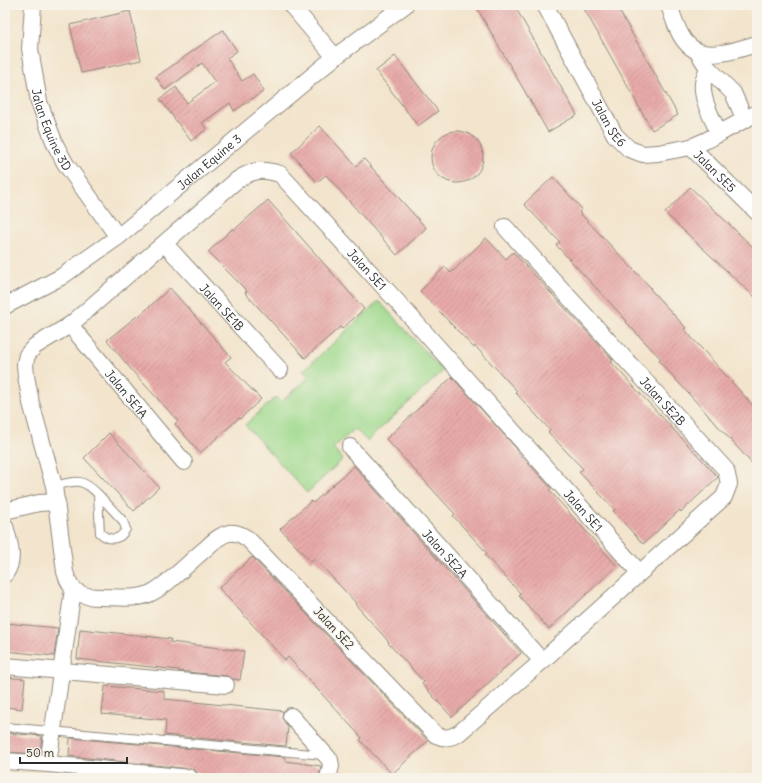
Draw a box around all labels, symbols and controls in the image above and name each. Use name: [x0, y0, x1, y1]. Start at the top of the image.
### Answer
street label: Jalan Equine 3D: [29, 87, 75, 173]
street label: Jalan SE6: [589, 96, 629, 149]
street label: Jalan Equine 3: [174, 130, 244, 192]
street label: Jalan SE5: [691, 147, 739, 195]
street label: Jalan SE1: [345, 245, 390, 293]
street label: Jalan SE1B: [197, 280, 248, 334]
street label: Jalan SE1A: [102, 366, 152, 421]
street label: Jalan SE2B: [637, 373, 689, 428]
street label: Jalan SE1: [561, 486, 606, 534]
street label: Jalan SE2A: [420, 526, 471, 581]
street label: Jalan SE2: [311, 604, 358, 653]
scale bar: [20, 739, 127, 765]
text: 50 m: [26, 745, 55, 760]

